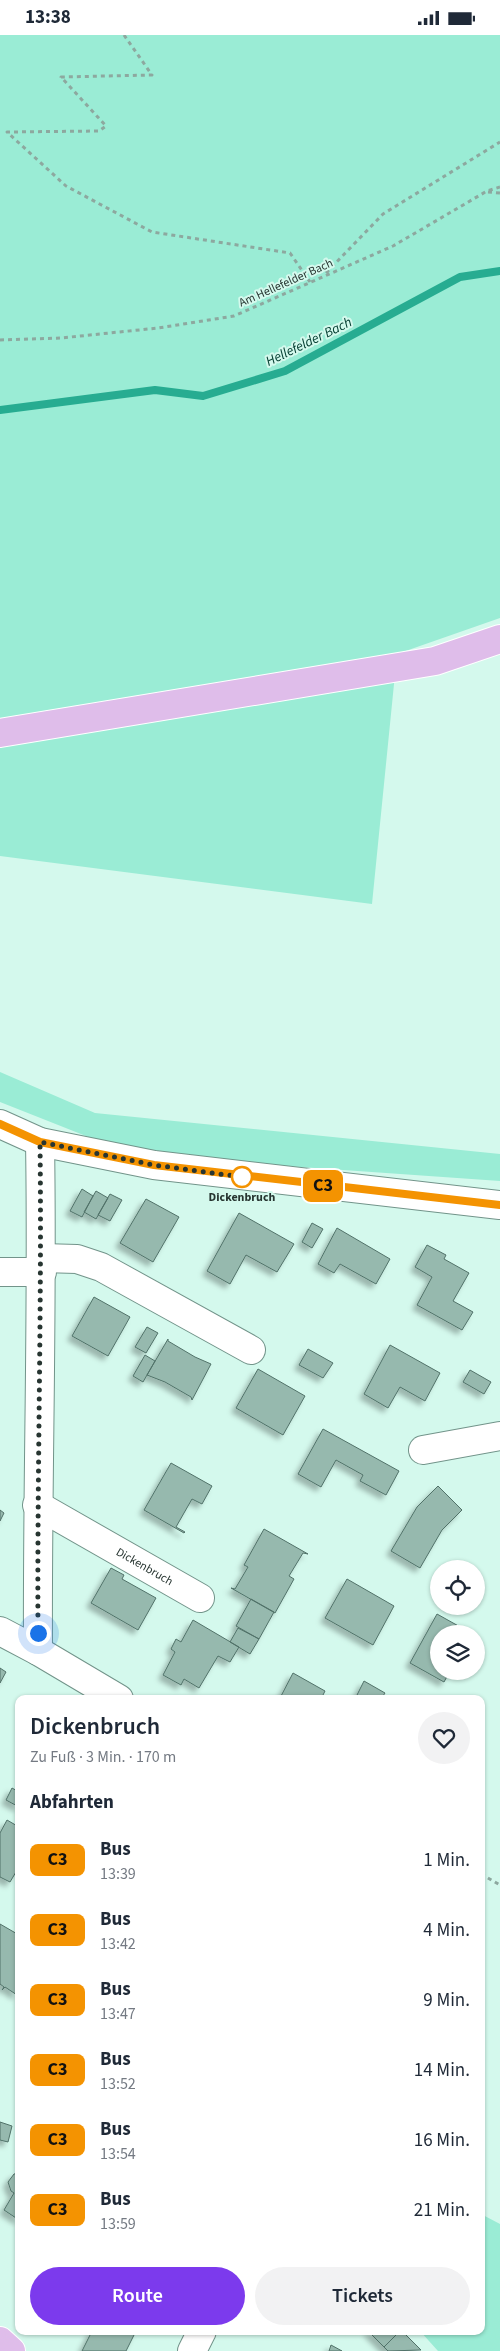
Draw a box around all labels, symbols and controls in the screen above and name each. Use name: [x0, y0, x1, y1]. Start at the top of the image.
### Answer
text: 13:38: [25, 4, 71, 31]
street label: Am Hellefelder Bach: [236, 255, 336, 311]
water label: Hellefelder Bach: [262, 312, 356, 372]
marker: Dickenbruch: [231, 1166, 253, 1188]
line badge: C3: [300, 1170, 346, 1202]
text: C3: [313, 1173, 333, 1198]
place label: Dickenbruch: [209, 1189, 276, 1206]
street label: Dickenbruch: [113, 1543, 176, 1590]
map controls: [430, 1560, 485, 1680]
button: locate: [430, 1560, 485, 1615]
your location: [26, 1621, 51, 1646]
button: layers: [430, 1625, 485, 1680]
text: Dickenbruch: [30, 1709, 160, 1744]
button: heart: [418, 1712, 470, 1764]
text: Zu Fuß · 3 Min. · 170 m: [30, 1746, 176, 1768]
text: Abfahrten: [30, 1789, 114, 1816]
text: Bus: [100, 1836, 131, 1863]
text: C3: [48, 1847, 67, 1872]
text: 1 Min.: [423, 1847, 470, 1874]
text: 13:39: [100, 1863, 136, 1885]
text: Bus: [100, 1906, 131, 1933]
text: C3: [48, 1917, 67, 1942]
text: 4 Min.: [423, 1917, 470, 1944]
text: 13:42: [100, 1933, 136, 1955]
text: Bus: [100, 1976, 131, 2003]
text: C3: [48, 1987, 67, 2012]
text: 9 Min.: [423, 1987, 470, 2014]
text: 13:47: [100, 2003, 136, 2025]
text: Bus: [100, 2046, 131, 2073]
text: C3: [48, 2057, 67, 2082]
text: 14 Min.: [414, 2057, 470, 2084]
text: 13:52: [100, 2073, 136, 2095]
text: Bus: [100, 2116, 131, 2143]
text: C3: [48, 2127, 67, 2152]
text: 16 Min.: [414, 2127, 470, 2154]
text: 13:54: [100, 2143, 136, 2165]
text: Bus: [100, 2186, 131, 2213]
text: C3: [48, 2197, 67, 2222]
text: 21 Min.: [414, 2197, 470, 2224]
text: 13:59: [100, 2213, 136, 2235]
button: Route: [30, 2267, 245, 2325]
button: Tickets: [255, 2267, 470, 2325]

